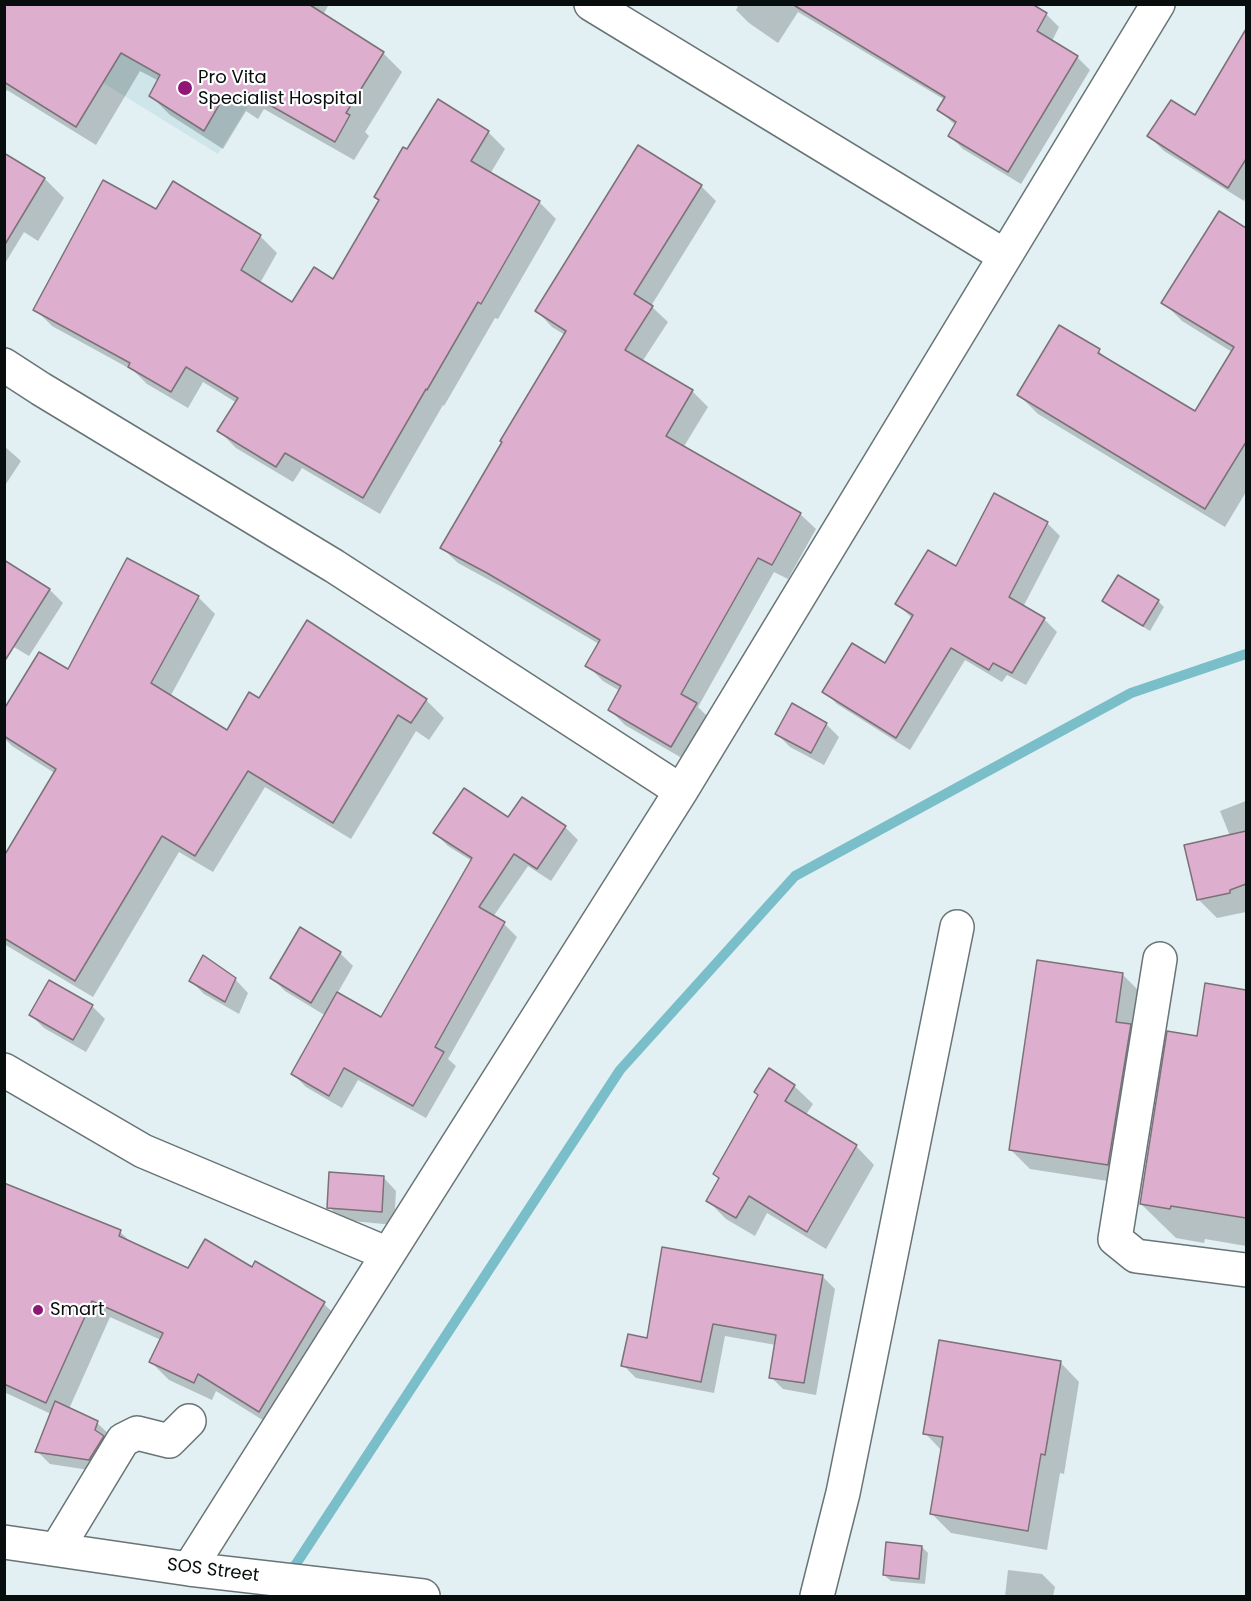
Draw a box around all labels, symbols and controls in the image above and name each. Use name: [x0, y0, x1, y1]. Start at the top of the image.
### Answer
place label: Pro Vita Specialist Hospital: [198, 67, 362, 110]
marker: Pro Vita Specialist Hospital: [176, 79, 194, 97]
place label: Smart: [50, 1299, 105, 1321]
marker: Smart: [31, 1303, 45, 1317]
street label: SOS Street: [166, 1555, 260, 1587]

